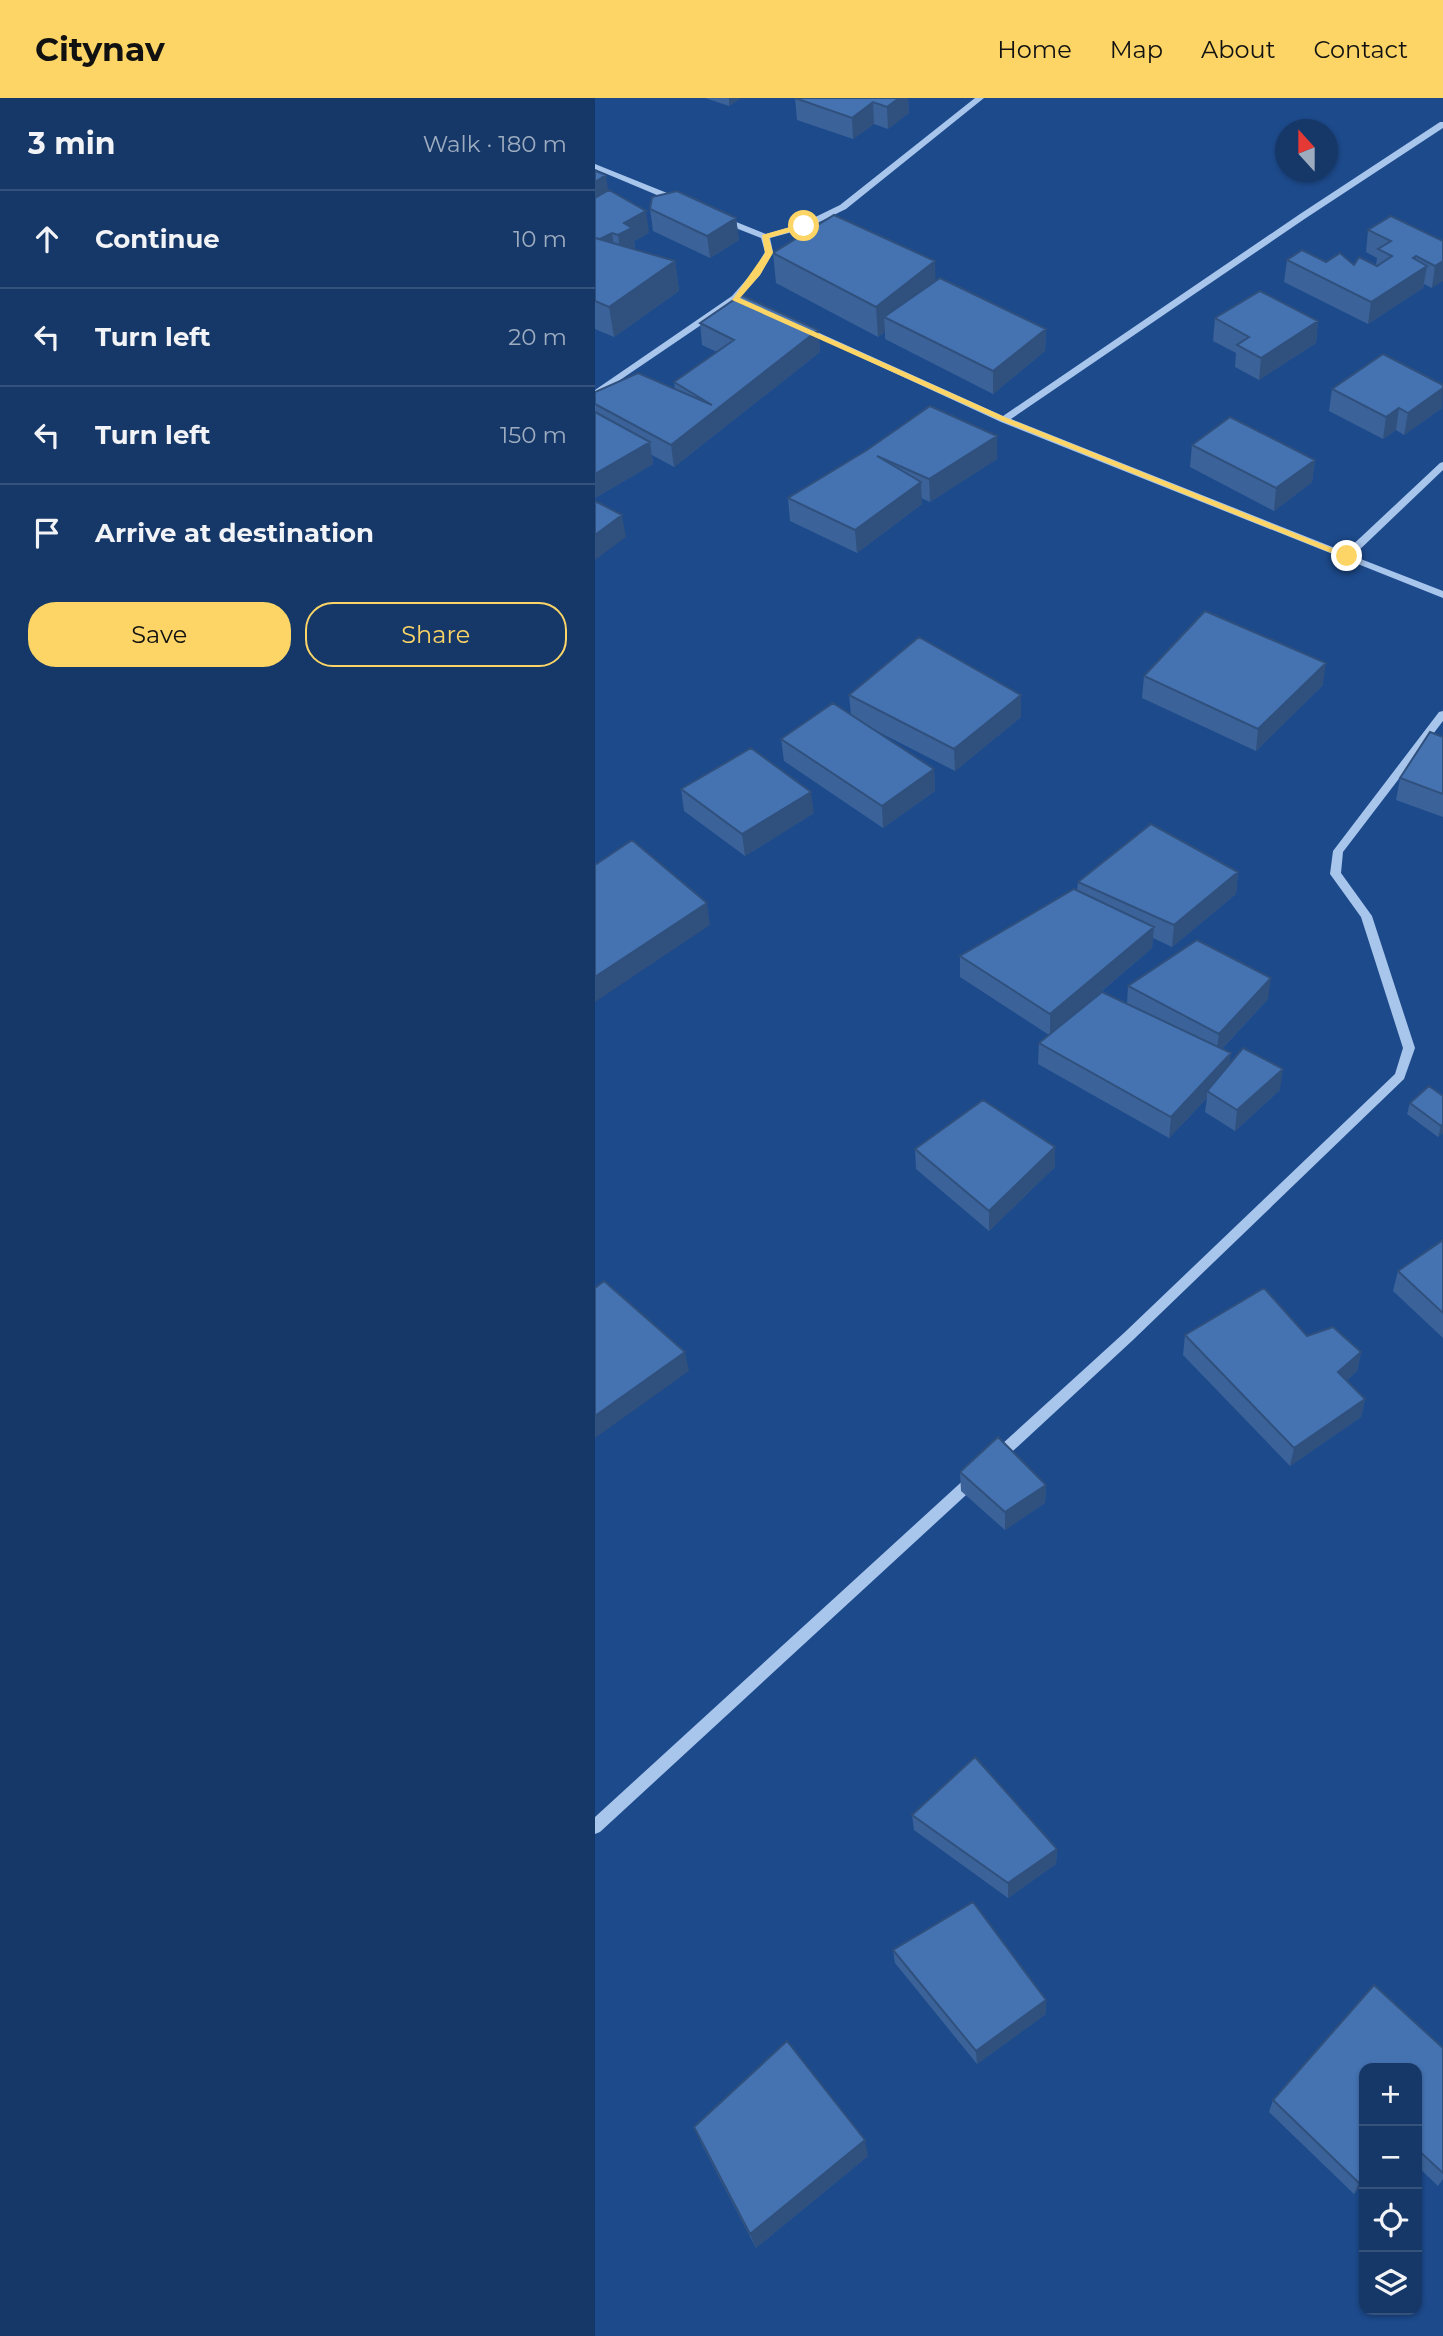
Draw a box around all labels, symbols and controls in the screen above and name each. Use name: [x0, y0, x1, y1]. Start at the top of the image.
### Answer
text: Citynav: [35, 29, 165, 69]
text: Home: [997, 35, 1072, 64]
text: Map: [1110, 35, 1163, 64]
text: About: [1201, 35, 1275, 64]
text: Contact: [1313, 35, 1408, 64]
north arrow: [1275, 119, 1338, 182]
text: 3 min: [28, 125, 115, 162]
text: Walk · 180 m: [423, 130, 567, 158]
route start: [788, 210, 819, 241]
icon: ahead: [28, 220, 66, 258]
text: Continue: [95, 223, 220, 255]
text: 10 m: [513, 225, 567, 253]
icon: left: [28, 318, 66, 356]
text: Turn left: [95, 321, 211, 353]
text: 20 m: [508, 323, 567, 351]
icon: left: [28, 416, 66, 454]
text: Turn left: [95, 419, 211, 451]
text: 150 m: [500, 421, 567, 449]
icon: arrive: [28, 514, 66, 552]
text: Arrive at destination: [95, 517, 374, 549]
route end: [1331, 540, 1362, 571]
button: Save: [28, 602, 291, 667]
button: Share: [305, 602, 567, 667]
map controls: [1359, 2063, 1422, 2315]
button: +: [1359, 2063, 1422, 2126]
button: −: [1359, 2126, 1422, 2189]
button: locate: [1359, 2189, 1422, 2252]
button: layers: [1359, 2252, 1422, 2315]

